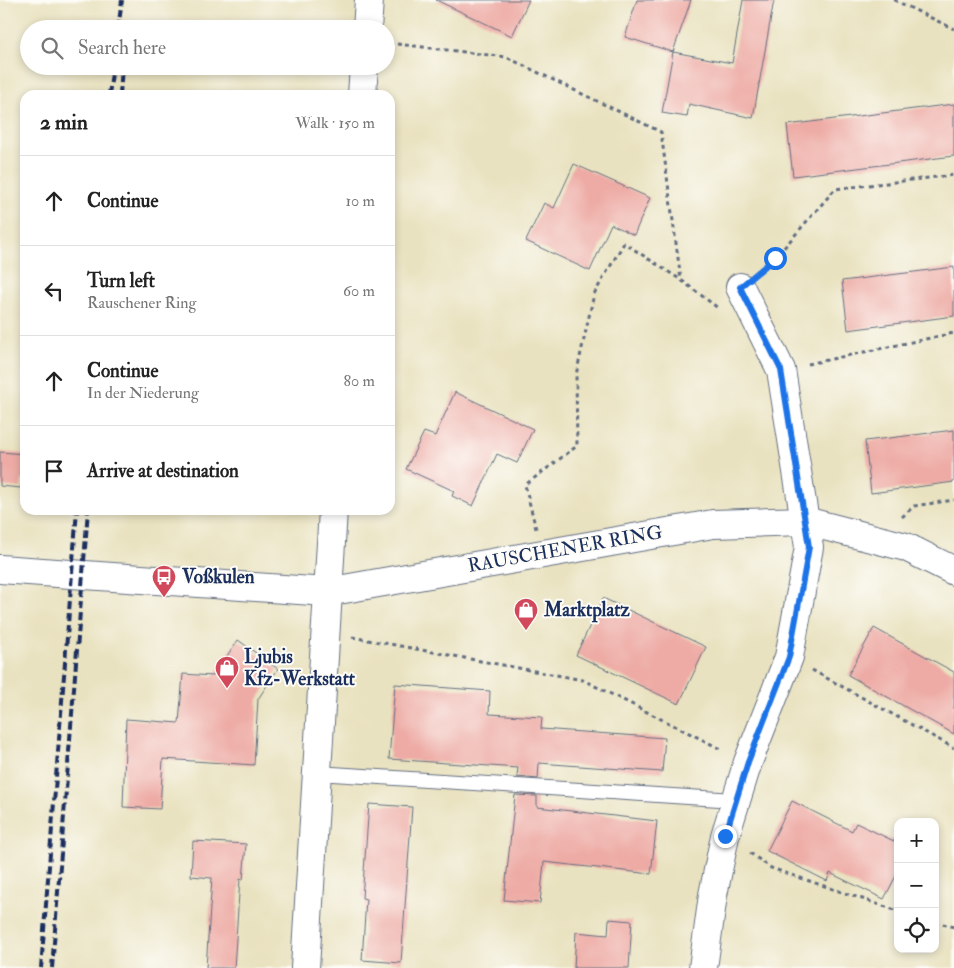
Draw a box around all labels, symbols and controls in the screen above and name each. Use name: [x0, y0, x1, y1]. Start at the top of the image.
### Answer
search box: [20, 20, 395, 75]
icon: search: [38, 34, 66, 62]
text: Search here: [78, 36, 166, 60]
text: 2 min: [40, 109, 88, 136]
text: Walk · 150 m: [295, 113, 375, 133]
icon: ahead: [40, 187, 68, 215]
text: Continue: [87, 189, 158, 213]
text: 10 m: [345, 191, 375, 211]
route start: [764, 247, 787, 270]
text: Turn left: [87, 269, 155, 293]
icon: left: [40, 277, 68, 305]
text: 60 m: [343, 281, 375, 301]
text: Rauschener Ring: [87, 293, 196, 313]
text: Continue: [87, 359, 158, 383]
icon: ahead: [40, 367, 68, 395]
text: 80 m: [344, 371, 375, 391]
text: In der Niederung: [87, 383, 199, 403]
icon: arrive: [40, 457, 68, 485]
text: Arrive at destination: [87, 459, 239, 483]
street label: RAUSCHENER RING: [466, 520, 664, 578]
bus stop icon: Voßkulen: [151, 564, 177, 598]
place label: Voßkulen: [181, 565, 255, 589]
shop icon: Marktplatz: [513, 597, 539, 631]
place label: Marktplatz: [543, 598, 630, 623]
place label: Ljubis Kfz-Werkstatt: [244, 645, 356, 691]
shop icon: Ljubis Kfz-Werkstatt: [214, 655, 240, 689]
map controls: [894, 818, 939, 953]
button: +: [894, 818, 939, 863]
route end: [714, 825, 737, 848]
button: −: [894, 863, 939, 908]
button: locate: [894, 908, 939, 953]

